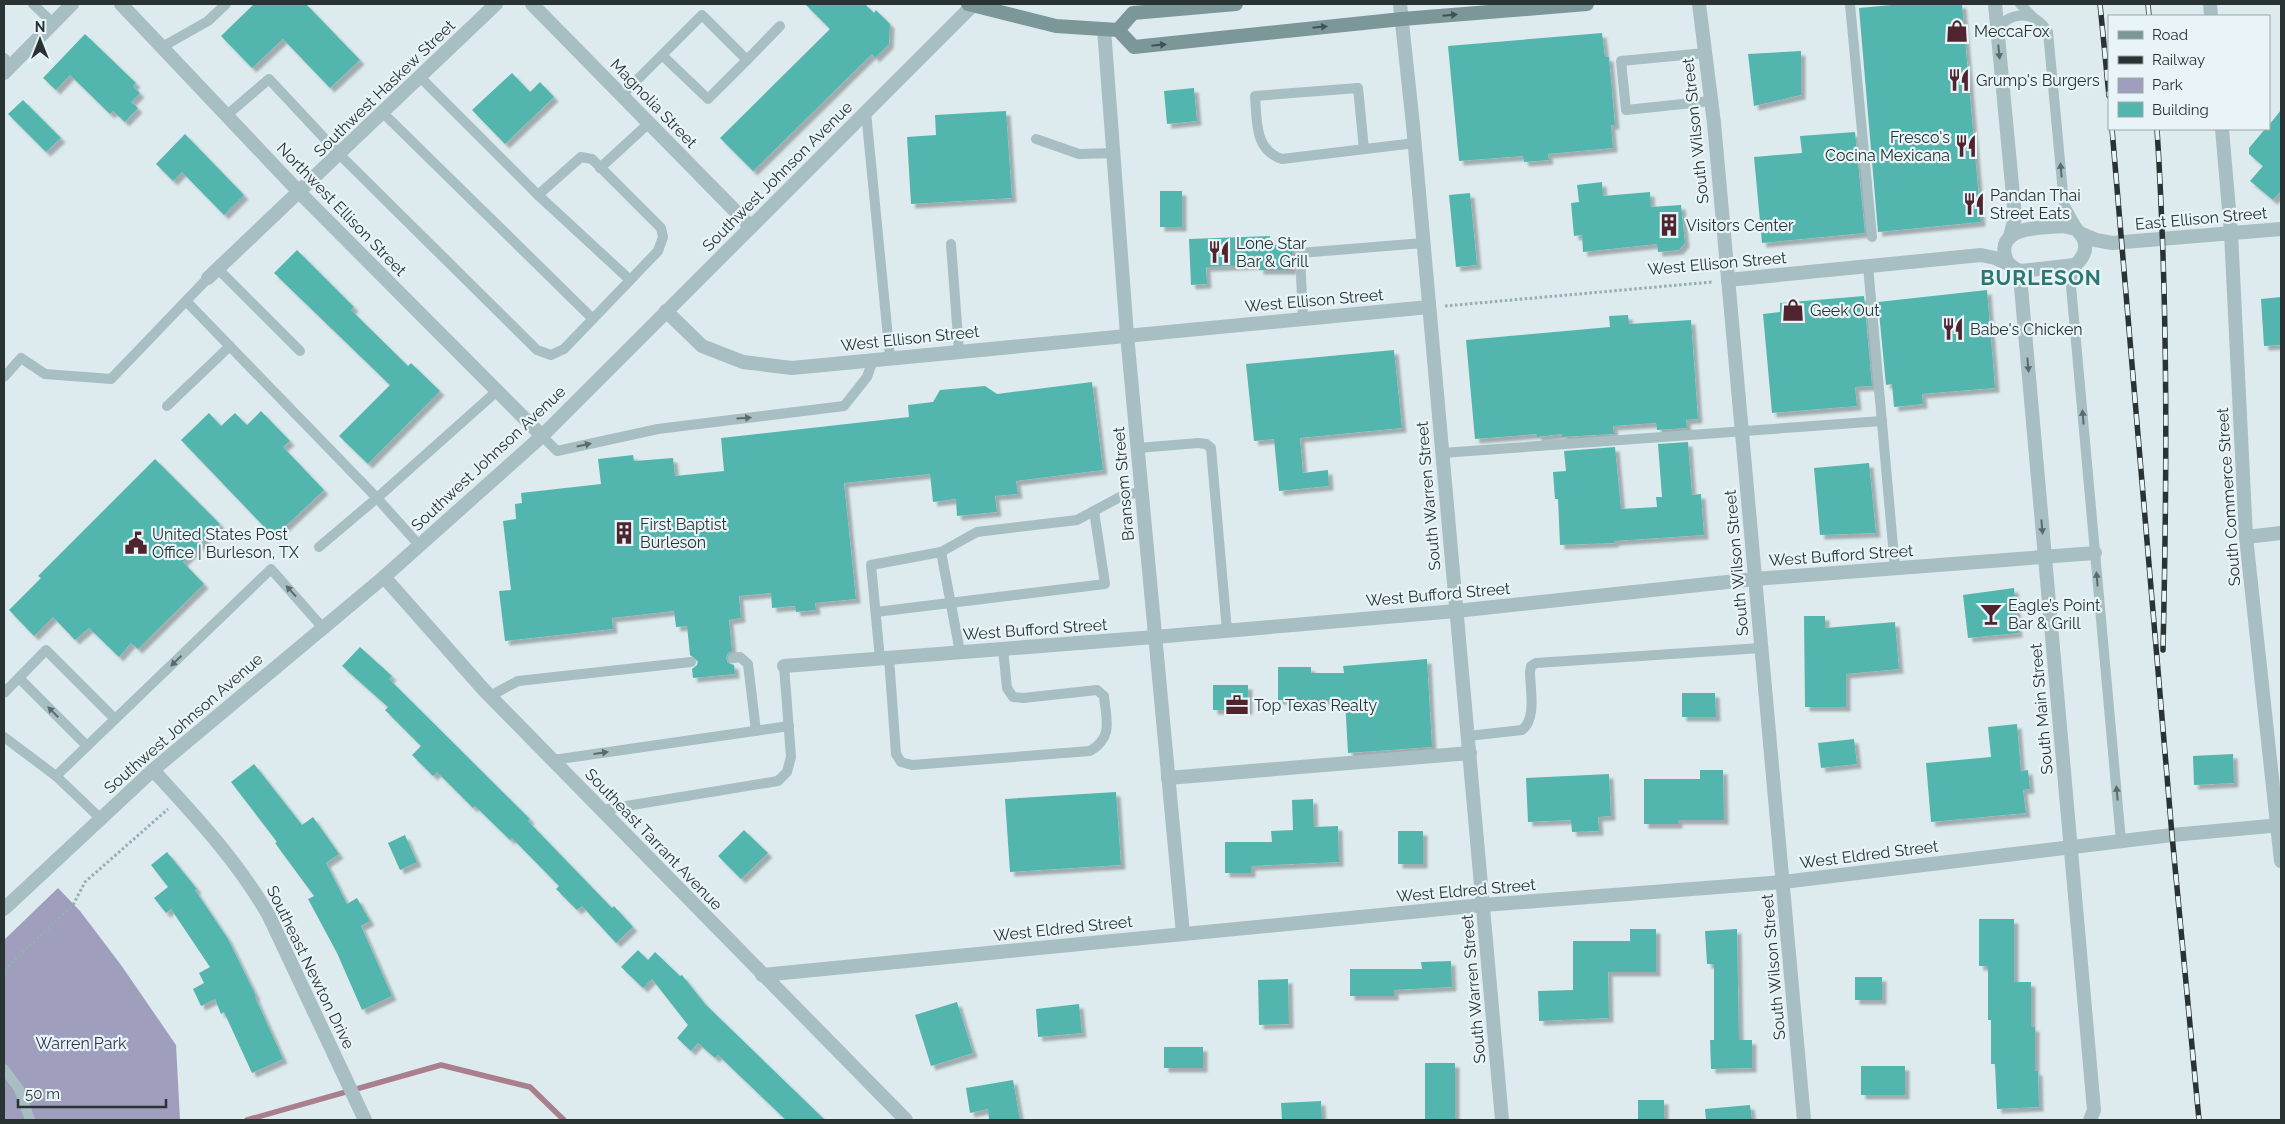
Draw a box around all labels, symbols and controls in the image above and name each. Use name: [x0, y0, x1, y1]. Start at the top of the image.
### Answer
one-way arrow: [1442, 10, 1458, 18]
north arrow: [15, 15, 65, 65]
street label: Southwest Haskew Street: [310, 15, 459, 161]
legend: [2108, 15, 2270, 130]
shop icon: MeccaFox: [1944, 18, 1970, 44]
text: N: [35, 19, 45, 35]
place label: MeccaFox: [1974, 22, 2050, 41]
one-way arrow: [1313, 23, 1329, 31]
text: Road: [2152, 26, 2188, 44]
one-way arrow: [1151, 41, 1167, 49]
one-way arrow: [1995, 45, 2003, 61]
text: Railway: [2152, 51, 2205, 69]
street label: Magnolia Street: [606, 55, 701, 152]
street label: South Wilson Street: [1678, 56, 1713, 205]
restaurant icon: Grump's Burgers: [1946, 67, 1972, 93]
place label: Grump's Burgers: [1976, 71, 2100, 90]
text: Park: [2152, 76, 2183, 94]
street label: Southwest Johnson Avenue: [698, 97, 856, 255]
text: Building: [2152, 101, 2209, 119]
place label: Fresco's Cocina Mexicana: [1825, 128, 1950, 165]
restaurant icon: Fresco's Cocina Mexicana: [1953, 133, 1979, 159]
street label: Northwest Ellison Street: [273, 139, 411, 280]
one-way arrow: [2057, 162, 2065, 178]
place label: Pandan Thai Street Eats: [1990, 186, 2081, 223]
restaurant icon: Pandan Thai Street Eats: [1961, 191, 1987, 217]
street label: East Ellison Street: [2134, 203, 2269, 234]
building icon: Visitors Center: [1656, 212, 1682, 238]
place label: Visitors Center: [1686, 216, 1794, 235]
place label: Lone Star Bar & Grill: [1236, 234, 1309, 271]
restaurant icon: Lone Star Bar & Grill: [1206, 239, 1232, 265]
street label: West Ellison Street: [1647, 248, 1788, 279]
district label: BURLESON: [1980, 265, 2102, 290]
street label: West Ellison Street: [1244, 285, 1385, 316]
shop icon: Geek Out: [1780, 297, 1806, 323]
place label: Geek Out: [1810, 301, 1880, 320]
restaurant icon: Babe's Chicken: [1940, 316, 1966, 342]
place label: Babe's Chicken: [1970, 320, 2083, 339]
street label: West Ellison Street: [840, 322, 981, 355]
one-way arrow: [2024, 358, 2032, 374]
street label: Southwest Johnson Avenue: [407, 382, 569, 535]
street label: South Commerce Street: [2213, 407, 2244, 587]
one-way arrow: [2079, 409, 2087, 425]
one-way arrow: [736, 414, 752, 422]
street label: South Warren Street: [1412, 420, 1444, 571]
street label: Bransom Street: [1109, 425, 1138, 542]
one-way arrow: [576, 441, 591, 449]
street label: South Wilson Street: [1721, 489, 1752, 637]
place label: First Baptist Burleson: [640, 515, 727, 552]
building icon: First Baptist Burleson: [611, 520, 637, 546]
one-way arrow: [2038, 520, 2046, 536]
place label: United States Post Office | Burleson, TX: [152, 525, 300, 562]
public building icon: United States Post Office | Burleson, TX: [123, 530, 149, 556]
street label: West Bufford Street: [1768, 541, 1915, 570]
one-way arrow: [2093, 571, 2101, 587]
street label: West Bufford Street: [1365, 579, 1512, 610]
one-way arrow: [285, 586, 297, 598]
place label: Eagle’s Point Bar & Grill: [2008, 596, 2101, 633]
bar icon: Eagle’s Point Bar & Grill: [1978, 601, 2004, 627]
street label: West Bufford Street: [962, 615, 1109, 644]
street label: South Main Street: [2026, 642, 2057, 775]
street label: Southwest Johnson Avenue: [100, 649, 267, 798]
one-way arrow: [170, 655, 182, 667]
office icon: Top Texas Realty: [1224, 692, 1250, 718]
place label: Top Texas Realty: [1254, 696, 1378, 715]
one-way arrow: [47, 706, 59, 718]
one-way arrow: [593, 749, 609, 757]
street label: Southeast Tarrant Avenue: [581, 765, 726, 914]
one-way arrow: [2113, 785, 2121, 801]
street label: West Eldred Street: [1799, 836, 1940, 872]
street label: West Eldred Street: [1396, 875, 1537, 906]
street label: Southeast Newton Drive: [263, 882, 358, 1052]
street label: South Wilson Street: [1758, 893, 1789, 1041]
street label: West Eldred Street: [993, 912, 1134, 945]
street label: South Warren Street: [1457, 913, 1489, 1064]
park label: Warren Park: [35, 1034, 127, 1053]
scale bar: [18, 1076, 165, 1108]
text: 50 m: [25, 1085, 60, 1103]

